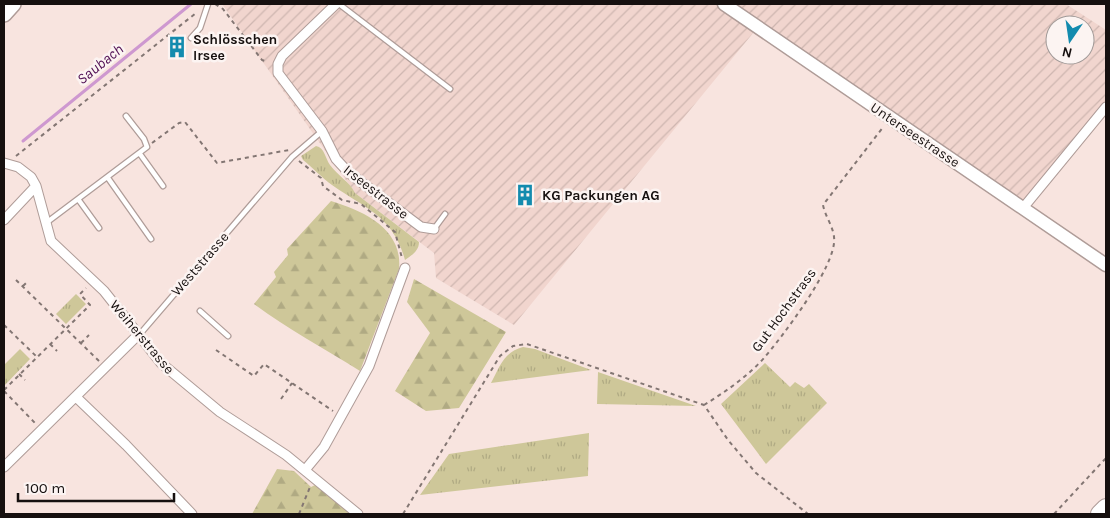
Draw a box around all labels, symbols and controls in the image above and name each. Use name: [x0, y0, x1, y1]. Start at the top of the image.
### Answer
north arrow: [1045, 15, 1095, 65]
place label: Schlösschen Irsee: [193, 31, 277, 64]
building icon: Schlösschen Irsee: [164, 34, 190, 60]
water label: Saubach: [73, 40, 127, 88]
text: N: [1060, 43, 1074, 62]
street label: Unterseestrasse: [867, 99, 963, 171]
street label: Irseestrasse: [340, 161, 412, 223]
building icon: KG Packungen AG: [512, 182, 538, 208]
place label: KG Packungen AG: [542, 187, 660, 204]
street label: Weststrasse: [168, 229, 232, 299]
street label: Gut Hochstrass: [748, 265, 820, 355]
street label: Weiherstrasse: [106, 297, 178, 377]
scale bar: [18, 470, 174, 502]
text: 100 m: [25, 479, 65, 497]

